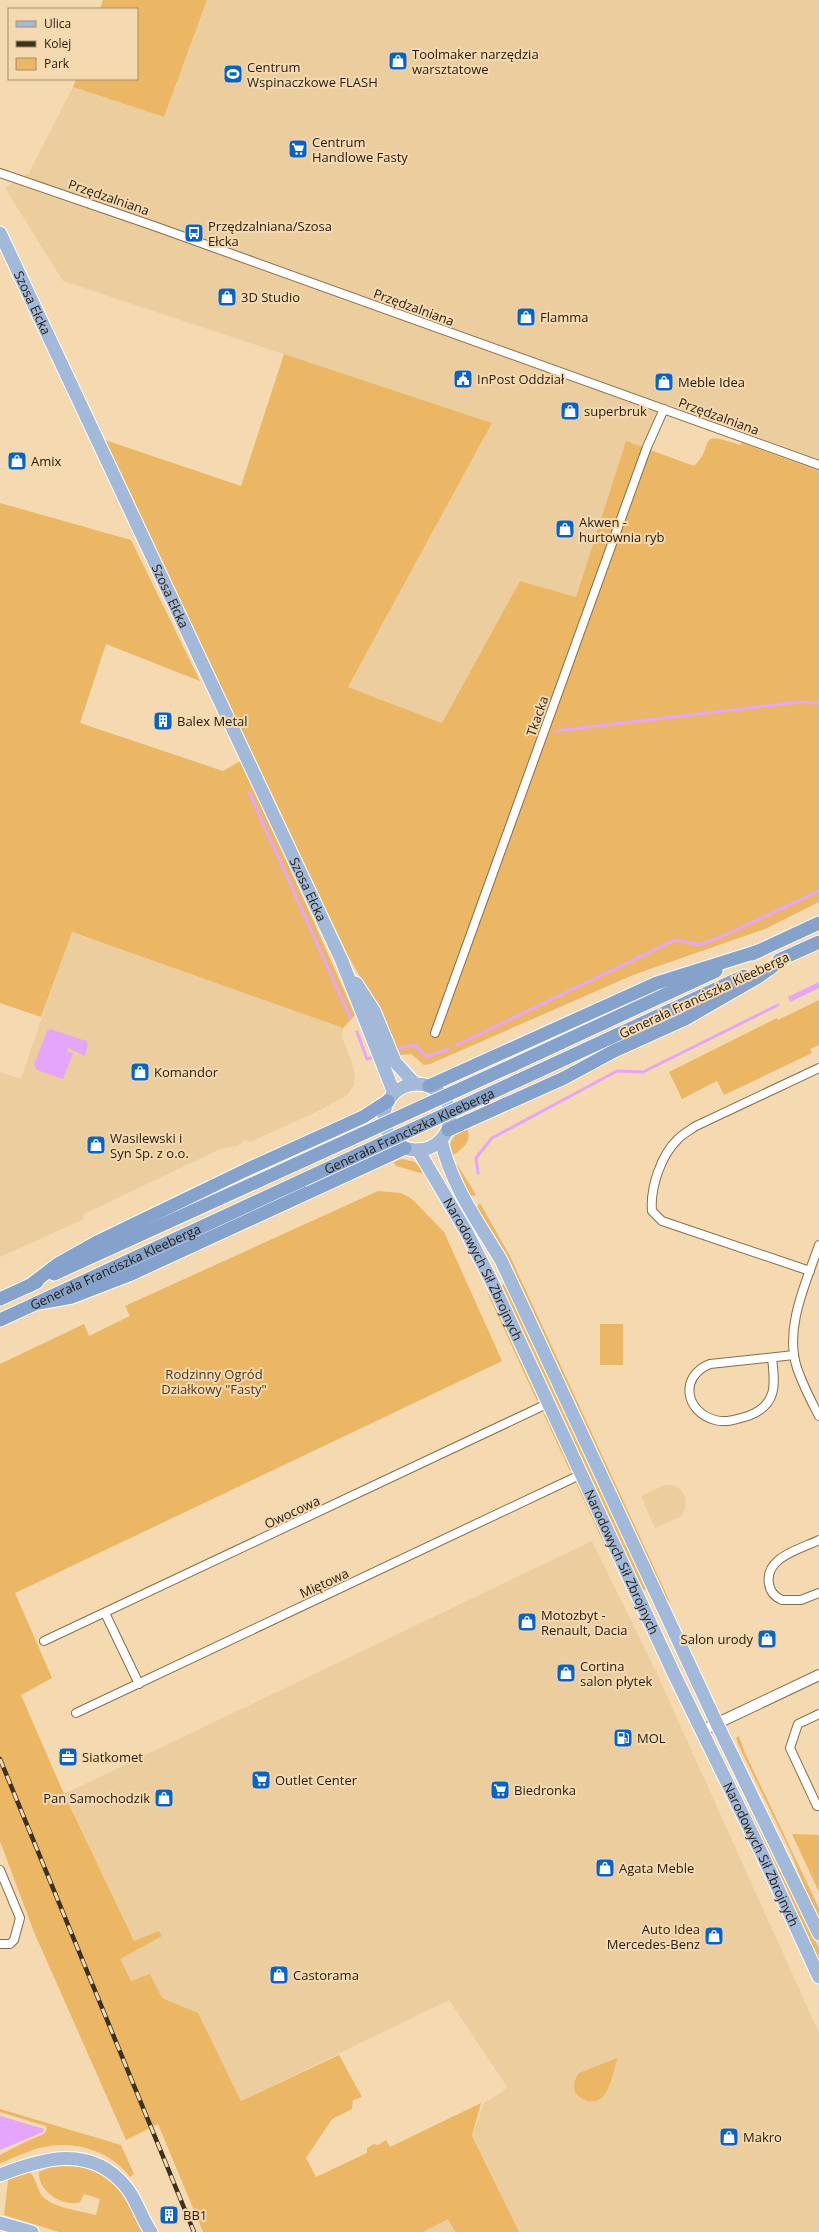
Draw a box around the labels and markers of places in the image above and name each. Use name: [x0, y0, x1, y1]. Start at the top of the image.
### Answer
place label: Toolmaker narzędzia warsztatowe: [412, 45, 539, 78]
shop icon: Toolmaker narzędzia warsztatowe: [387, 50, 409, 72]
place label: Centrum Wspinaczkowe FLASH: [247, 58, 378, 91]
sports icon: Centrum Wspinaczkowe FLASH: [222, 63, 244, 85]
place label: Centrum Handlowe Fasty: [312, 133, 408, 166]
supermarket icon: Centrum Handlowe Fasty: [287, 138, 309, 160]
place label: Przędzalniana/Szosa Ełcka: [208, 217, 332, 250]
bus stop icon: Przędzalniana/Szosa Ełcka: [183, 222, 205, 244]
shop icon: 3D Studio: [216, 286, 238, 308]
place label: 3D Studio: [241, 288, 300, 306]
shop icon: Flamma: [515, 306, 537, 328]
place label: Flamma: [540, 308, 589, 326]
public building icon: InPost Oddział: [452, 368, 474, 390]
place label: InPost Oddział: [477, 370, 565, 388]
shop icon: Meble Idea: [653, 371, 675, 393]
place label: Meble Idea: [678, 373, 745, 391]
shop icon: superbruk: [559, 400, 581, 422]
place label: superbruk: [584, 402, 647, 420]
shop icon: Amix: [6, 450, 28, 472]
place label: Amix: [31, 452, 62, 470]
place label: Akwen - hurtownia ryb: [579, 513, 664, 546]
shop icon: Akwen - hurtownia ryb: [554, 518, 576, 540]
building icon: Balex Metal: [152, 710, 174, 732]
place label: Balex Metal: [177, 712, 248, 730]
shop icon: Komandor: [129, 1061, 151, 1083]
place label: Komandor: [154, 1063, 219, 1081]
place label: Wasilewski i Syn Sp. z o.o.: [110, 1129, 189, 1162]
shop icon: Wasilewski i Syn Sp. z o.o.: [85, 1134, 107, 1156]
place label: Motozbyt - Renault, Dacia: [541, 1606, 628, 1639]
shop icon: Motozbyt - Renault, Dacia: [516, 1611, 538, 1633]
shop icon: Salon urody: [756, 1628, 778, 1650]
place label: Salon urody: [681, 1630, 753, 1648]
place label: Cortina salon płytek: [580, 1657, 653, 1690]
shop icon: Cortina salon płytek: [555, 1662, 577, 1684]
fuel station icon: MOL: [612, 1727, 634, 1749]
place label: MOL: [637, 1729, 666, 1747]
office icon: Siatkomet: [57, 1746, 79, 1768]
place label: Siatkomet: [82, 1748, 143, 1766]
supermarket icon: Outlet Center: [250, 1769, 272, 1791]
place label: Outlet Center: [275, 1771, 358, 1789]
supermarket icon: Biedronka: [489, 1779, 511, 1801]
place label: Biedronka: [514, 1781, 576, 1799]
shop icon: Pan Samochodzik: [153, 1787, 175, 1809]
place label: Pan Samochodzik: [43, 1789, 150, 1807]
shop icon: Agata Meble: [594, 1857, 616, 1879]
place label: Agata Meble: [619, 1859, 694, 1877]
place label: Auto Idea Mercedes-Benz: [607, 1920, 700, 1953]
shop icon: Auto Idea Mercedes-Benz: [703, 1925, 725, 1947]
shop icon: Castorama: [268, 1964, 290, 1986]
place label: Castorama: [293, 1966, 359, 1984]
shop icon: Makro: [718, 2126, 740, 2148]
place label: Makro: [743, 2128, 782, 2146]
building icon: BB1: [158, 2204, 180, 2226]
place label: BB1: [183, 2206, 207, 2224]

